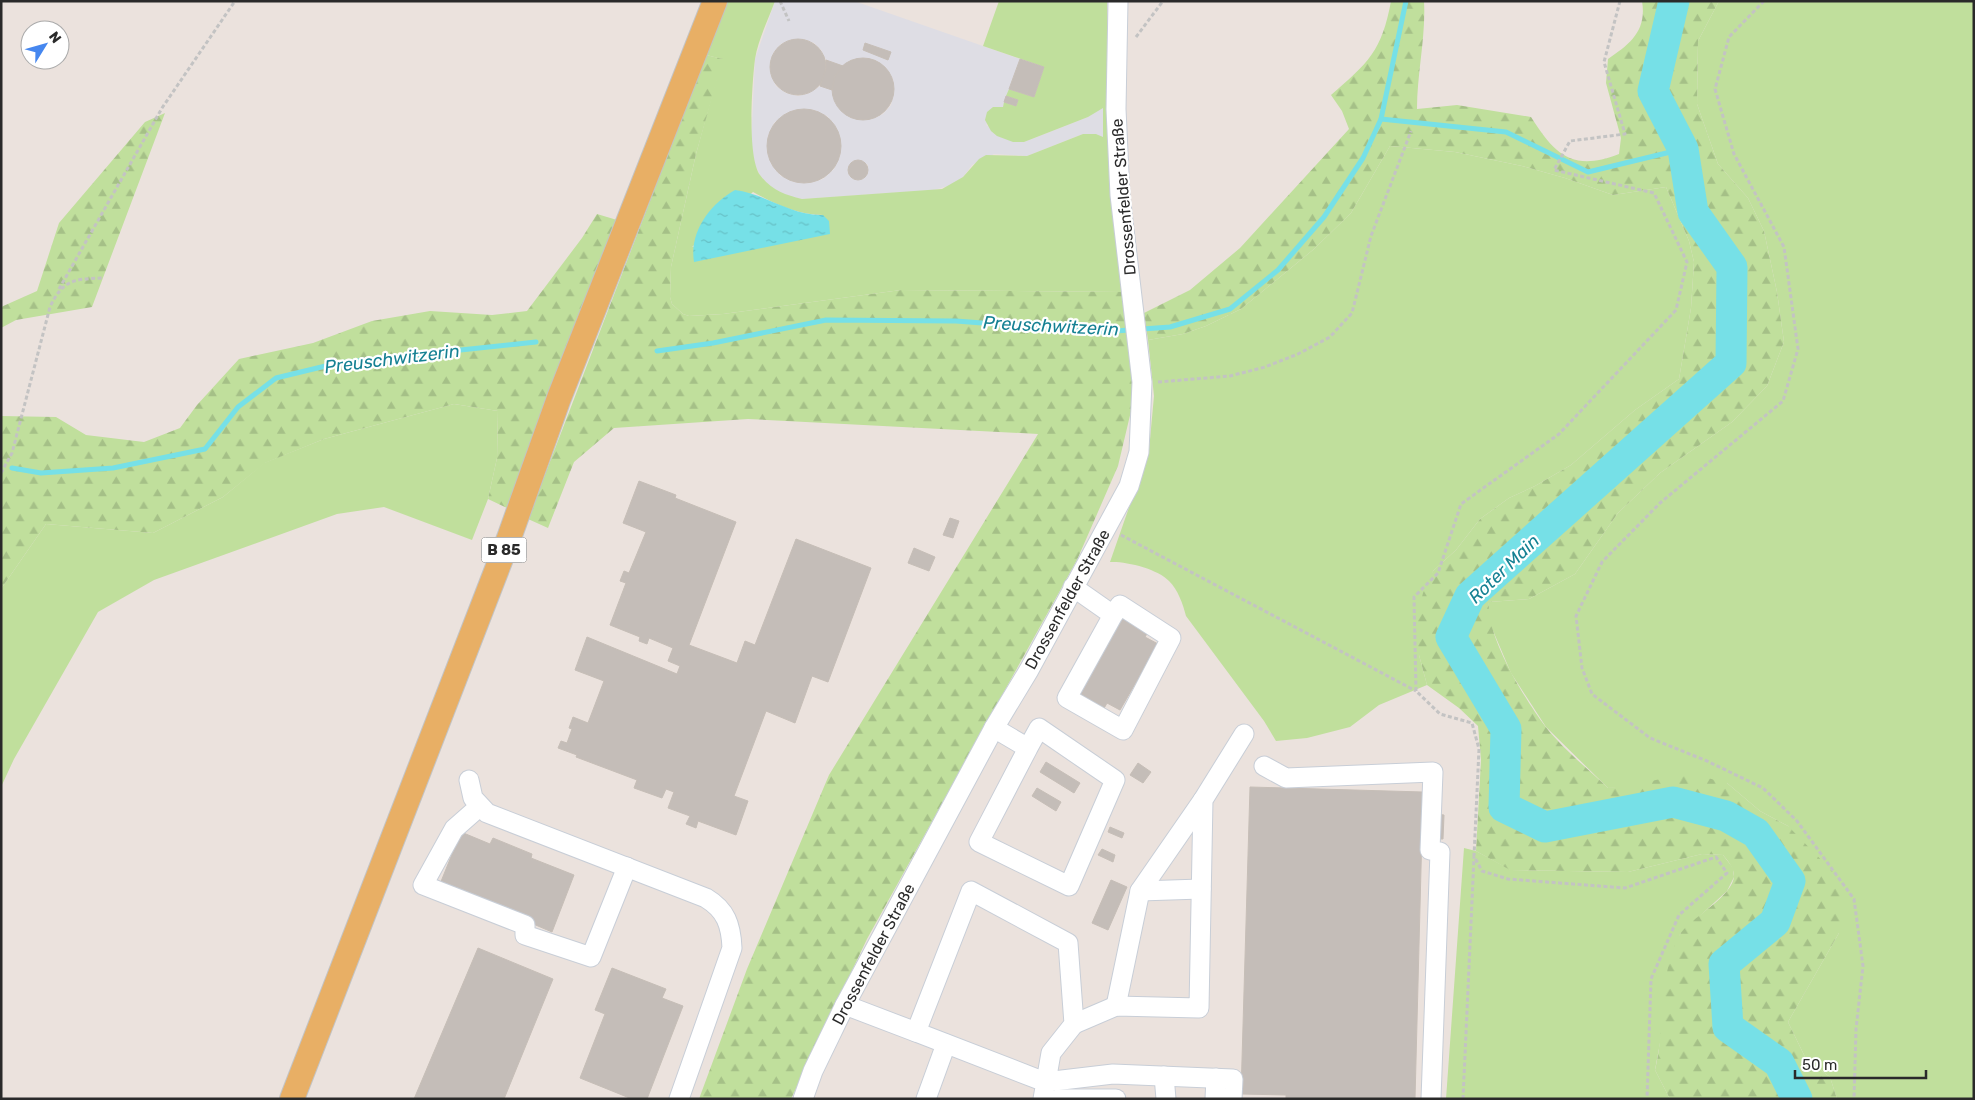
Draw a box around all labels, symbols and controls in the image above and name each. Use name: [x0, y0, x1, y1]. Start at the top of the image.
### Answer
north arrow: [20, 20, 70, 70]
text: N: [45, 28, 65, 47]
street label: Drossenfelder Straße: [1107, 118, 1140, 276]
water label: Preuschwitzerin: [983, 311, 1119, 341]
water label: Preuschwitzerin: [323, 340, 461, 378]
street label: Drossenfelder Straße: [1021, 526, 1114, 673]
water label: Roter Main: [1464, 530, 1544, 608]
road number: B 85: [482, 538, 526, 562]
street label: Drossenfelder Straße: [828, 880, 919, 1028]
scale bar: [1795, 1048, 1926, 1080]
text: 50 m: [1802, 1056, 1837, 1074]

